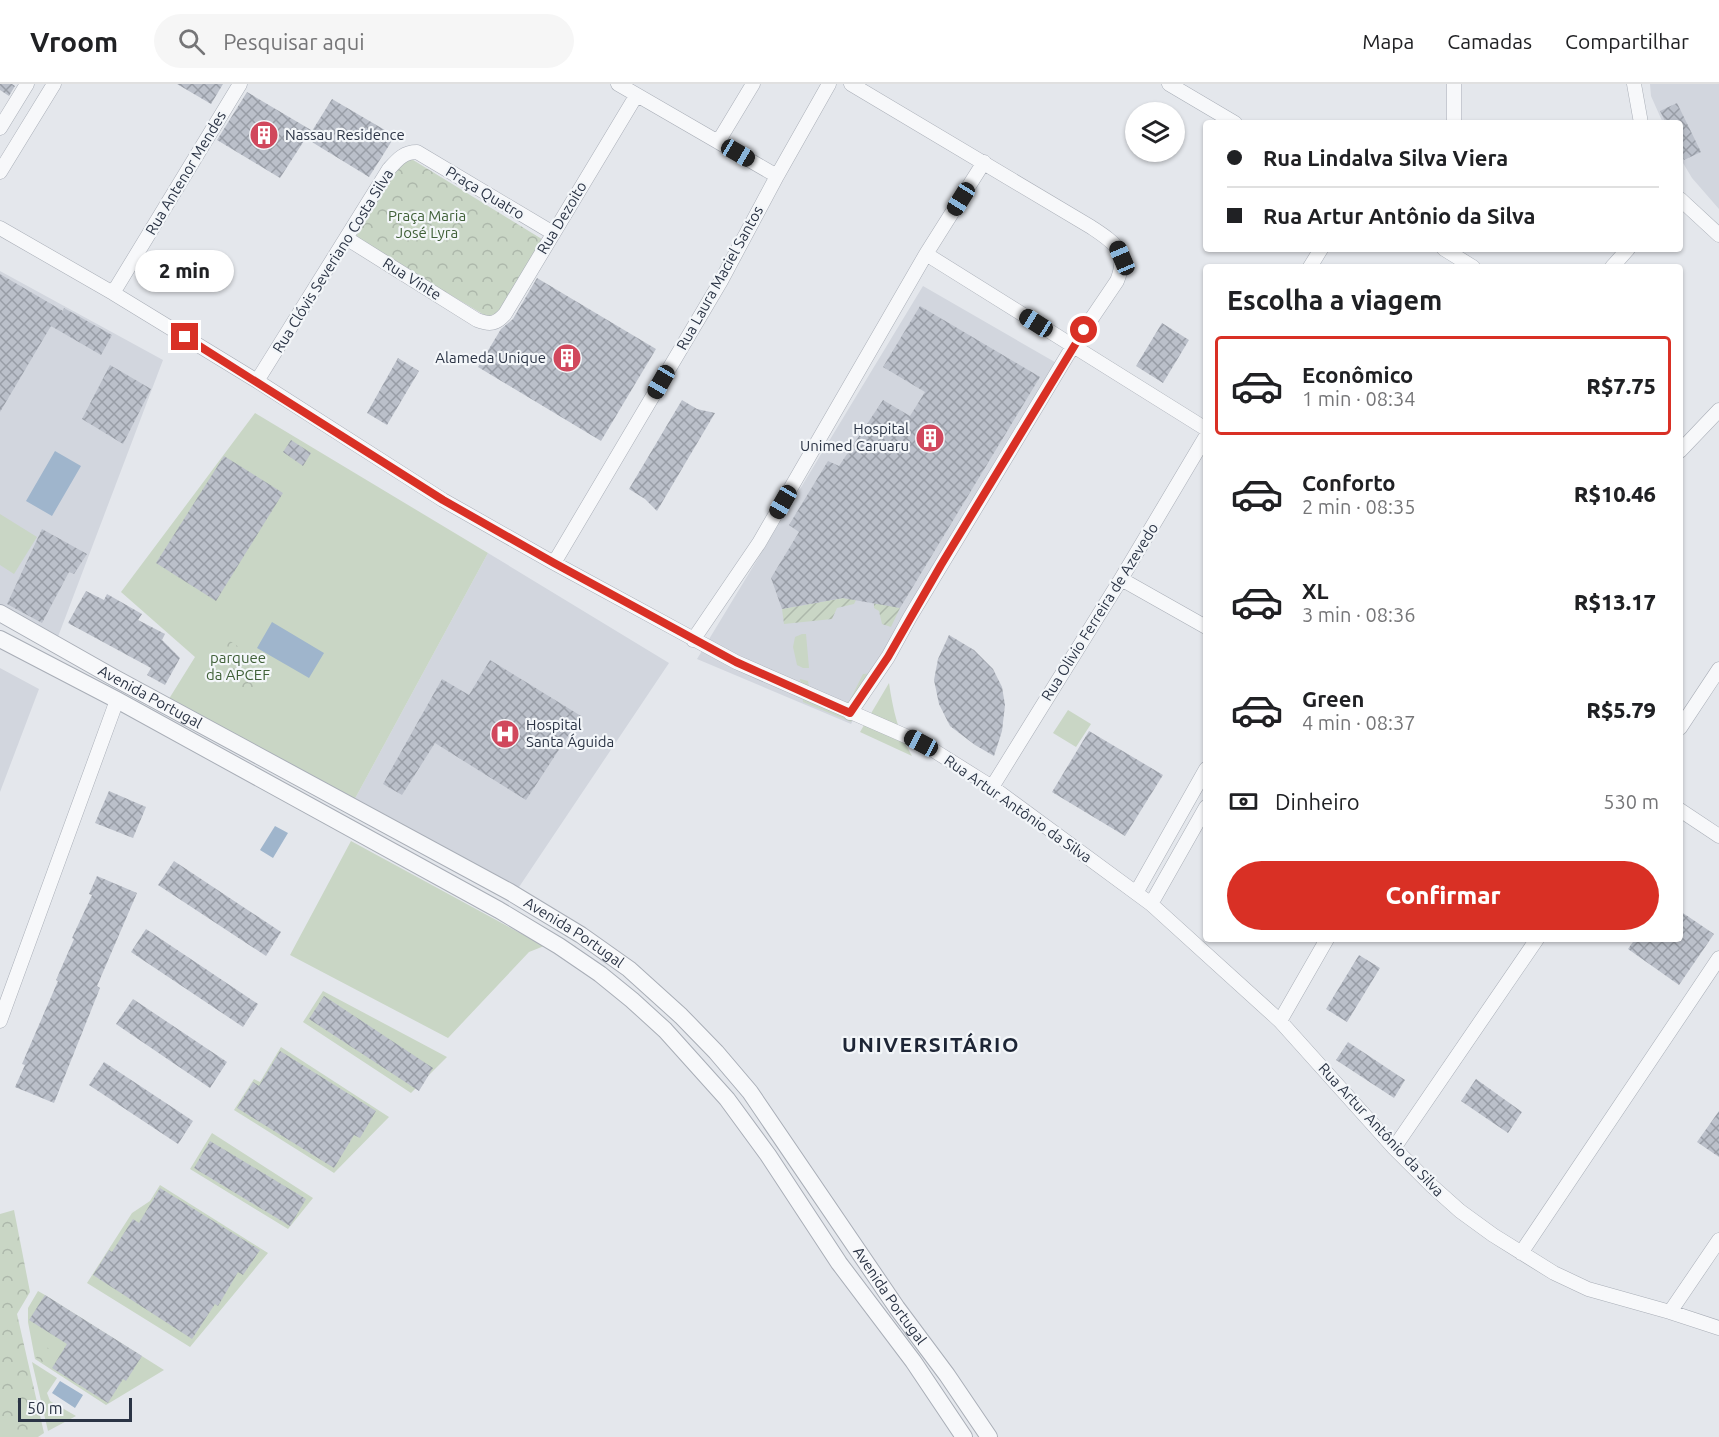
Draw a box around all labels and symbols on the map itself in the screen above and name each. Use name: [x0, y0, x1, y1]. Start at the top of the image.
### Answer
street label: Rua Antenor Mendes: [142, 108, 229, 238]
building icon: Nassau Residence: [248, 119, 280, 151]
place label: Nassau Residence: [285, 126, 405, 143]
car: [718, 136, 758, 170]
street label: Praça Quatro: [443, 162, 528, 223]
street label: Rua Clóvis Severiano Costa Silva: [269, 166, 396, 356]
street label: Rua Dezoito: [533, 178, 590, 257]
car: [944, 179, 978, 219]
street label: Rua Laura Maciel Santos: [673, 203, 766, 353]
park label: Praça Maria José Lyra: [388, 207, 466, 241]
car: [1107, 238, 1137, 278]
callout: 2 min: [136, 250, 234, 292]
street label: Rua Vinte: [380, 254, 445, 303]
car: [1016, 306, 1056, 340]
route start: [1070, 316, 1097, 343]
route end: [171, 323, 198, 350]
building icon: Alameda Unique: [551, 342, 583, 374]
place label: Alameda Unique: [435, 349, 546, 366]
car: [644, 362, 678, 402]
place label: Hospital Unimed Caruaru: [800, 420, 909, 454]
building icon: Hospital Unimed Caruaru: [914, 422, 946, 454]
car: [766, 482, 800, 522]
street label: Rua Olivio Ferreira de Azevedo: [1038, 520, 1161, 704]
park label: parquee da APCEF: [206, 649, 270, 683]
street label: Avenida Portugal: [96, 662, 205, 732]
place label: Hospital Santa Águida: [526, 716, 614, 750]
hospital icon: Hospital Santa Águida: [489, 718, 521, 750]
car: [901, 727, 941, 759]
street label: Rua Artur Antônio da Silva: [941, 751, 1095, 866]
street label: Avenida Portugal: [521, 894, 627, 971]
district label: UNIVERSITÁRIO: [842, 1032, 1020, 1056]
street label: Rua Artur Antônio da Silva: [1315, 1060, 1448, 1200]
street label: Avenida Portugal: [850, 1243, 930, 1348]
scale bar: [18, 1395, 132, 1422]

